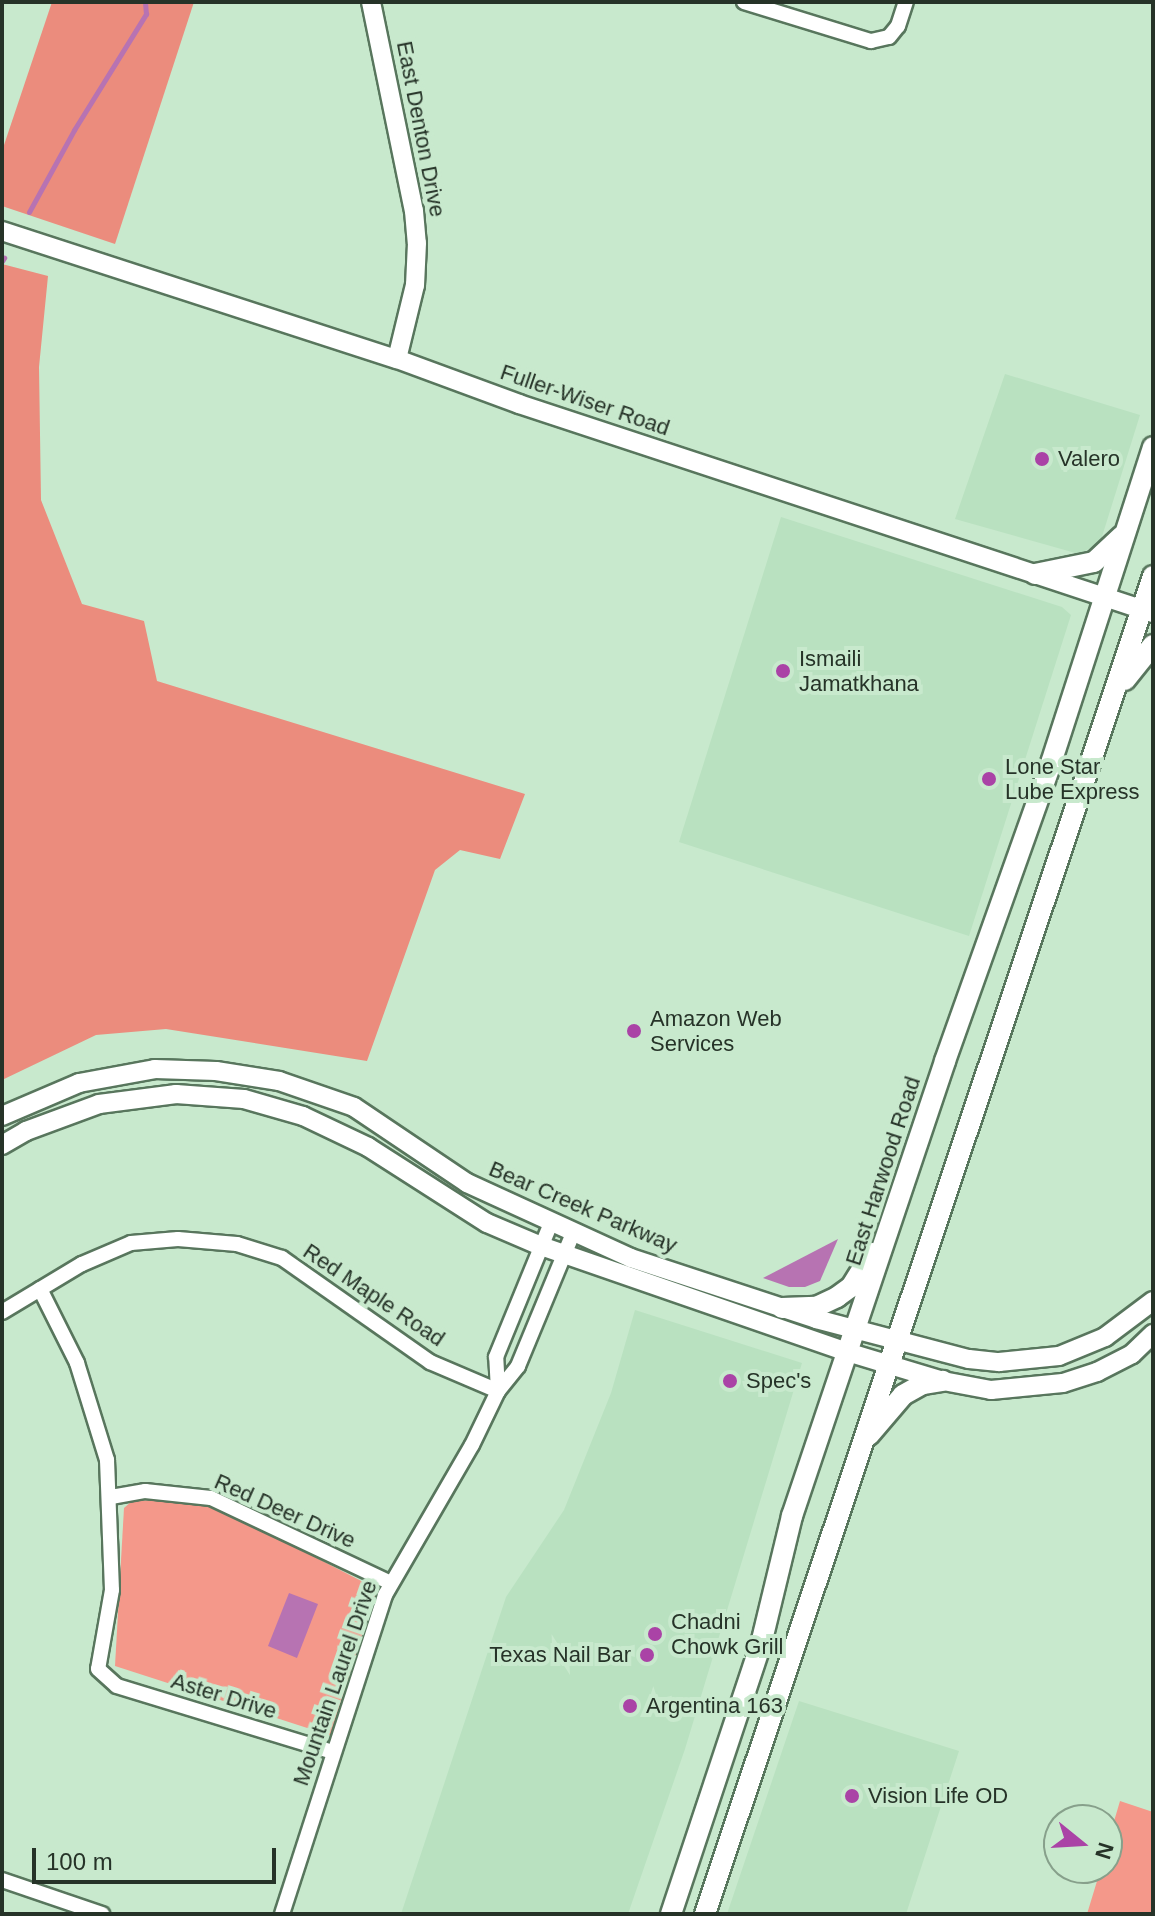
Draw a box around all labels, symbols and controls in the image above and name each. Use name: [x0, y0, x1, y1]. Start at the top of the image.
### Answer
street label: East Denton Drive: [391, 39, 451, 219]
street label: Fuller-Wiser Road: [497, 359, 673, 441]
place label: Valero: [1058, 446, 1120, 472]
marker: Valero: [1033, 450, 1051, 468]
place label: Ismaili Jamatkhana: [799, 645, 919, 696]
marker: Ismaili Jamatkhana: [774, 662, 792, 680]
place label: Lone Star Lube Express: [1005, 753, 1140, 804]
marker: Lone Star Lube Express: [980, 770, 998, 788]
place label: Amazon Web Services: [650, 1005, 782, 1056]
marker: Amazon Web Services: [625, 1022, 643, 1040]
street label: East Harwood Road: [840, 1073, 926, 1269]
street label: Bear Creek Parkway: [485, 1155, 681, 1259]
street label: Red Maple Road: [298, 1238, 450, 1352]
place label: Spec's: [746, 1368, 811, 1394]
marker: Spec's: [721, 1372, 739, 1390]
street label: Red Deer Drive: [210, 1468, 360, 1554]
street label: Mountain Laurel Drive: [287, 1577, 383, 1789]
place label: Chadni Chowk Grill: [671, 1608, 783, 1660]
marker: Chadni Chowk Grill: [646, 1625, 664, 1643]
place label: Texas Nail Bar: [489, 1642, 631, 1668]
marker: Texas Nail Bar: [638, 1646, 656, 1664]
street label: Aster Drive: [168, 1667, 280, 1725]
place label: Argentina 163: [646, 1693, 783, 1719]
marker: Argentina 163: [621, 1697, 639, 1715]
place label: Vision Life OD: [868, 1783, 1008, 1809]
marker: Vision Life OD: [843, 1787, 861, 1805]
north arrow: [1043, 1804, 1123, 1884]
scale bar: [36, 1832, 280, 1882]
text: N: [1090, 1840, 1119, 1862]
text: 100 m: [46, 1848, 113, 1875]

